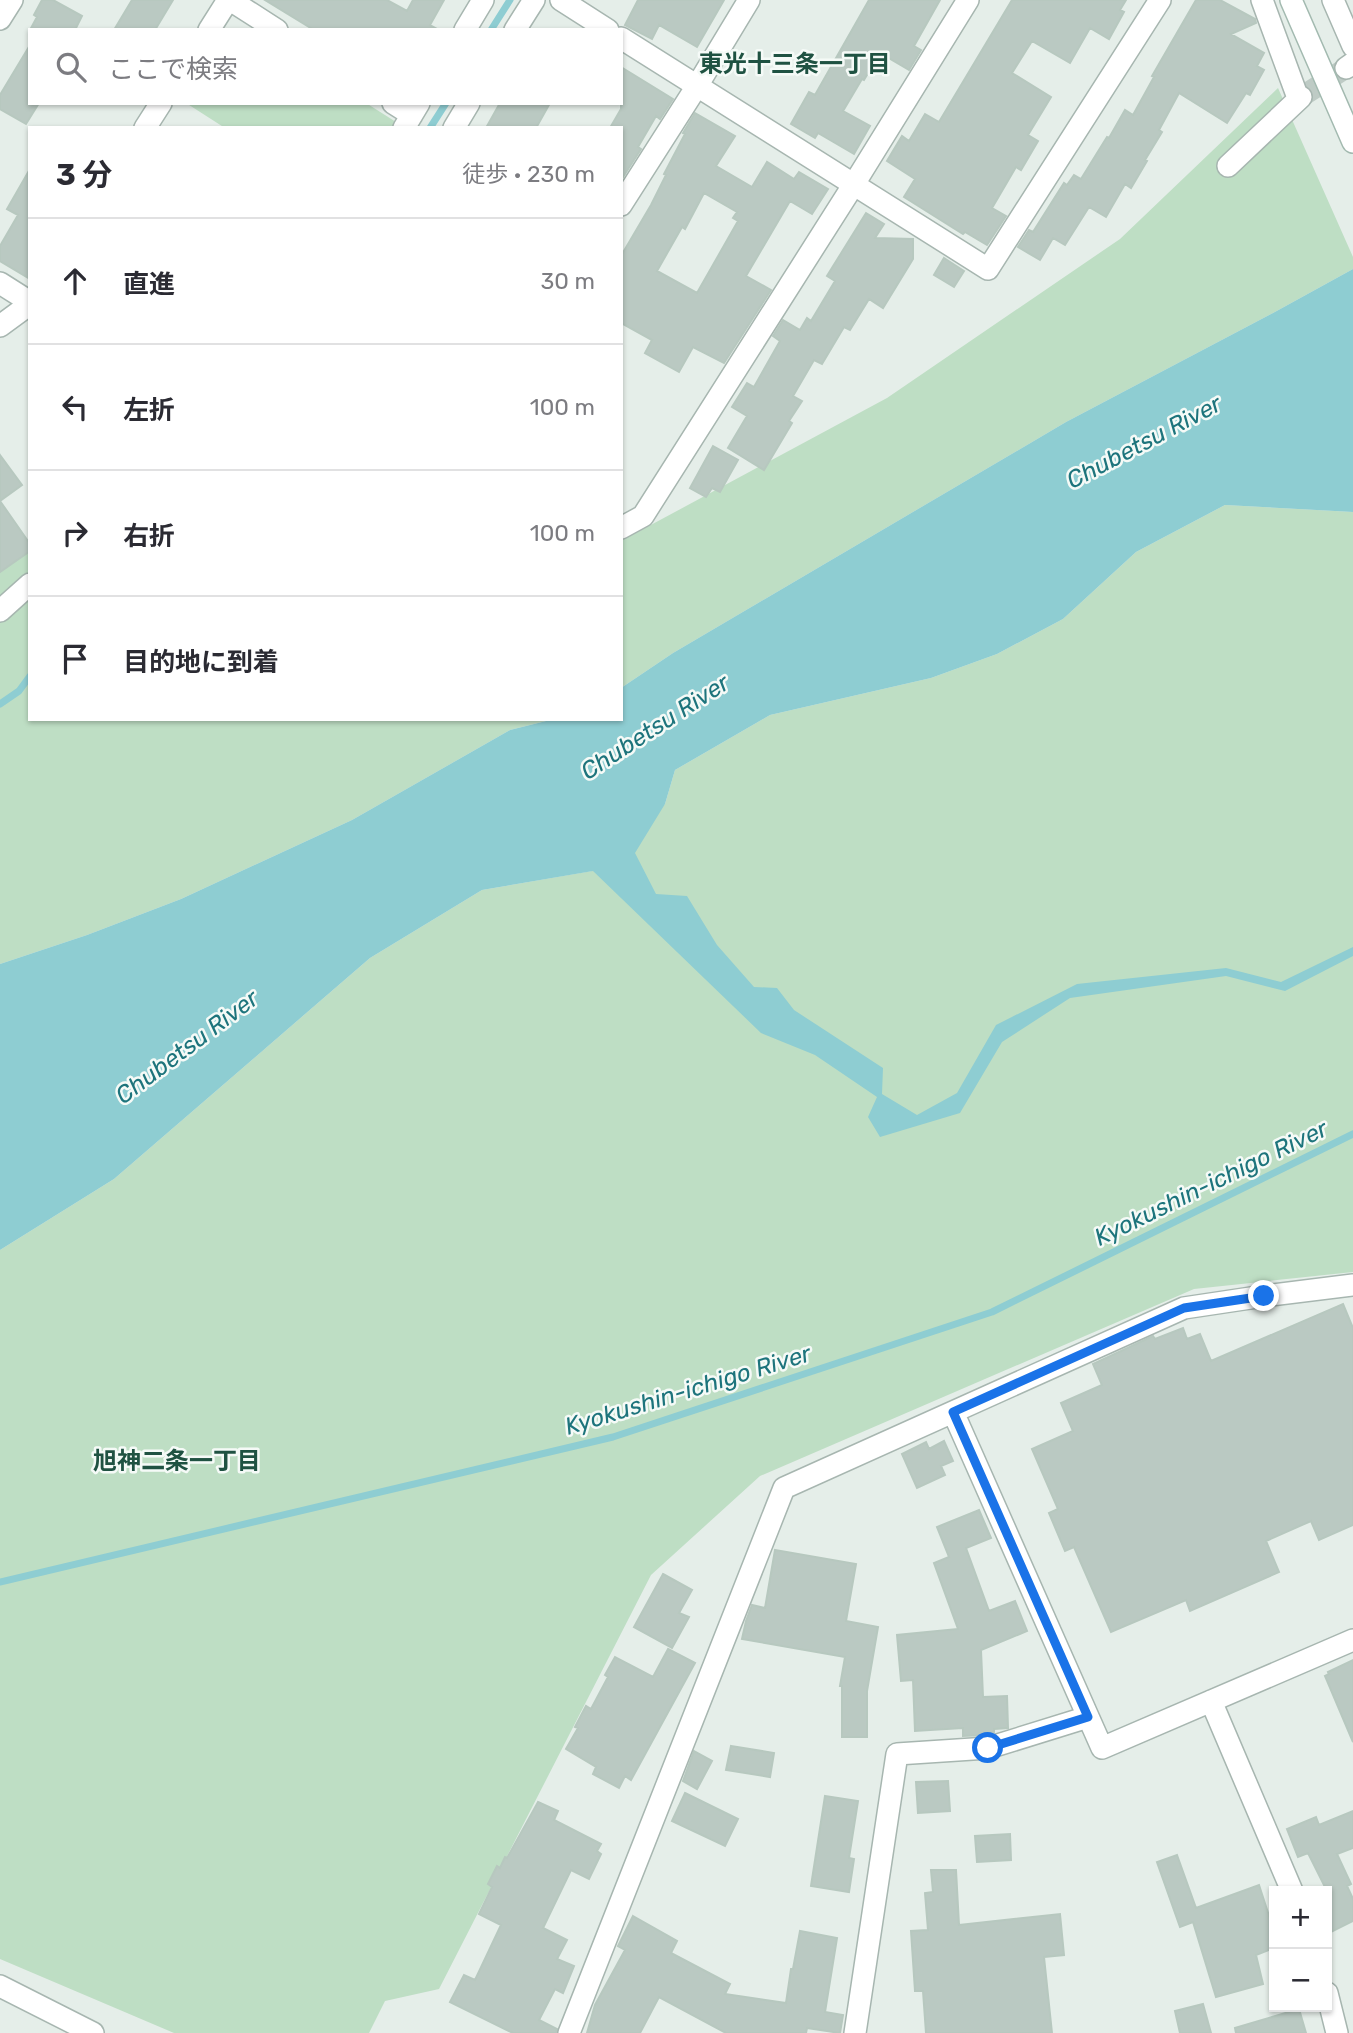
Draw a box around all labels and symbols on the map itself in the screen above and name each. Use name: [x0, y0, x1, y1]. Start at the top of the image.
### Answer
district label: 東光十三条一丁目: [699, 50, 891, 78]
water label: Chubetsu River: [1062, 389, 1227, 495]
water label: Chubetsu River: [575, 668, 735, 785]
water label: Chubetsu River: [110, 984, 265, 1110]
water label: Kyokushin-ichigo River: [1090, 1114, 1333, 1252]
route end: [1248, 1280, 1279, 1311]
water label: Kyokushin-ichigo River: [562, 1339, 815, 1441]
district label: 旭神二条一丁目: [93, 1447, 261, 1475]
route start: [972, 1732, 1003, 1763]

